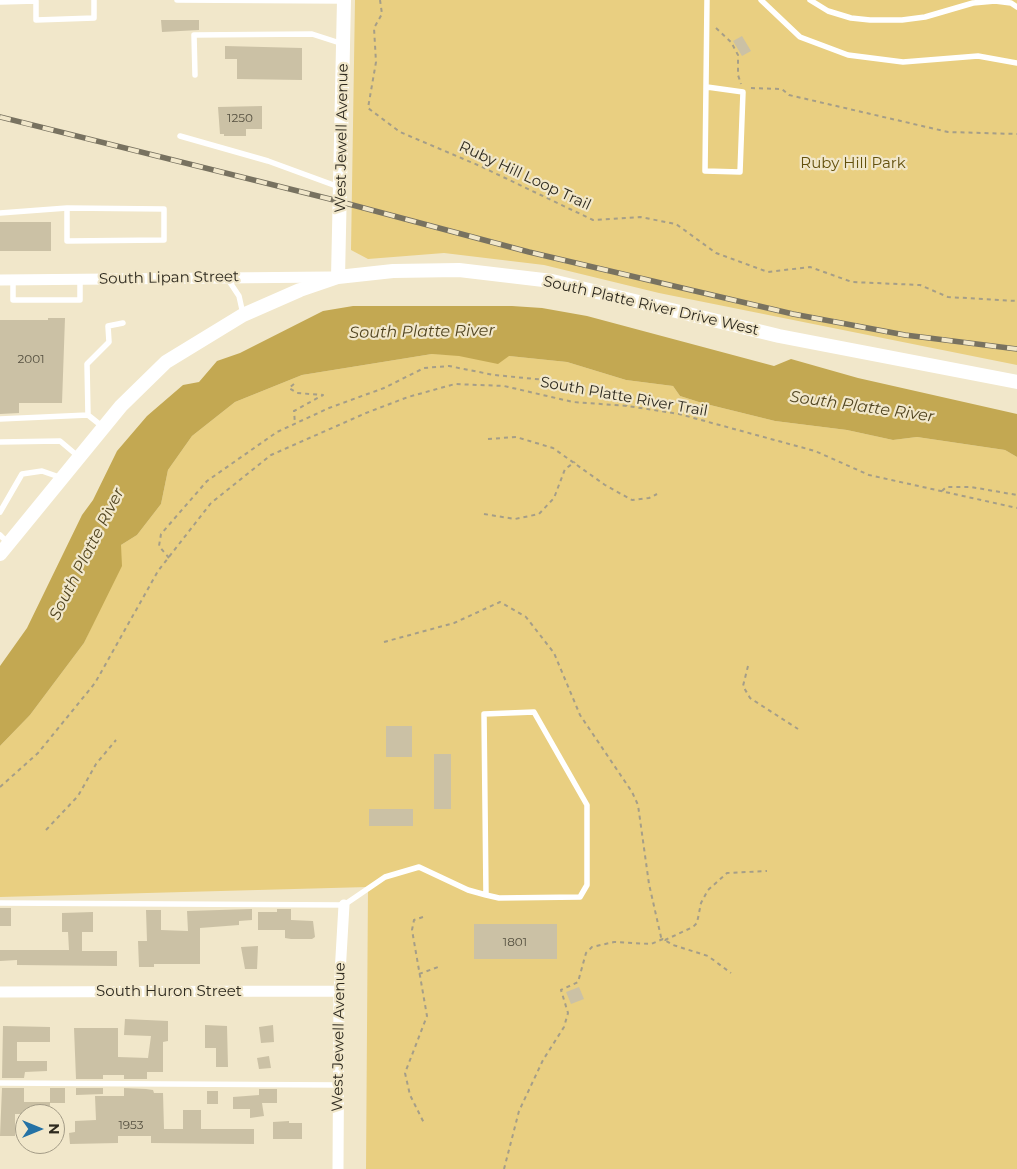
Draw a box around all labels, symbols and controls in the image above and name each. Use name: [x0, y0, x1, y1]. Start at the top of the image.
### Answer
street label: West Jewell Avenue: [332, 63, 352, 213]
house number: 1250: [227, 111, 253, 125]
street label: Ruby Hill Loop Trail: [456, 138, 594, 214]
park label: Ruby Hill Park: [800, 155, 906, 173]
street label: South Lipan Street: [99, 268, 239, 288]
street label: South Platte River Drive West: [542, 272, 760, 340]
water label: South Platte River: [349, 321, 495, 343]
house number: 2001: [17, 352, 45, 366]
street label: South Platte River Trail: [539, 373, 709, 421]
water label: South Platte River: [789, 387, 935, 427]
water label: South Platte River: [45, 485, 129, 623]
house number: 1801: [503, 935, 527, 949]
street label: West Jewell Avenue: [329, 962, 349, 1112]
street label: South Huron Street: [96, 983, 242, 1001]
north arrow: [15, 1104, 65, 1154]
house number: 1953: [118, 1118, 144, 1132]
text: N: [45, 1123, 63, 1135]

